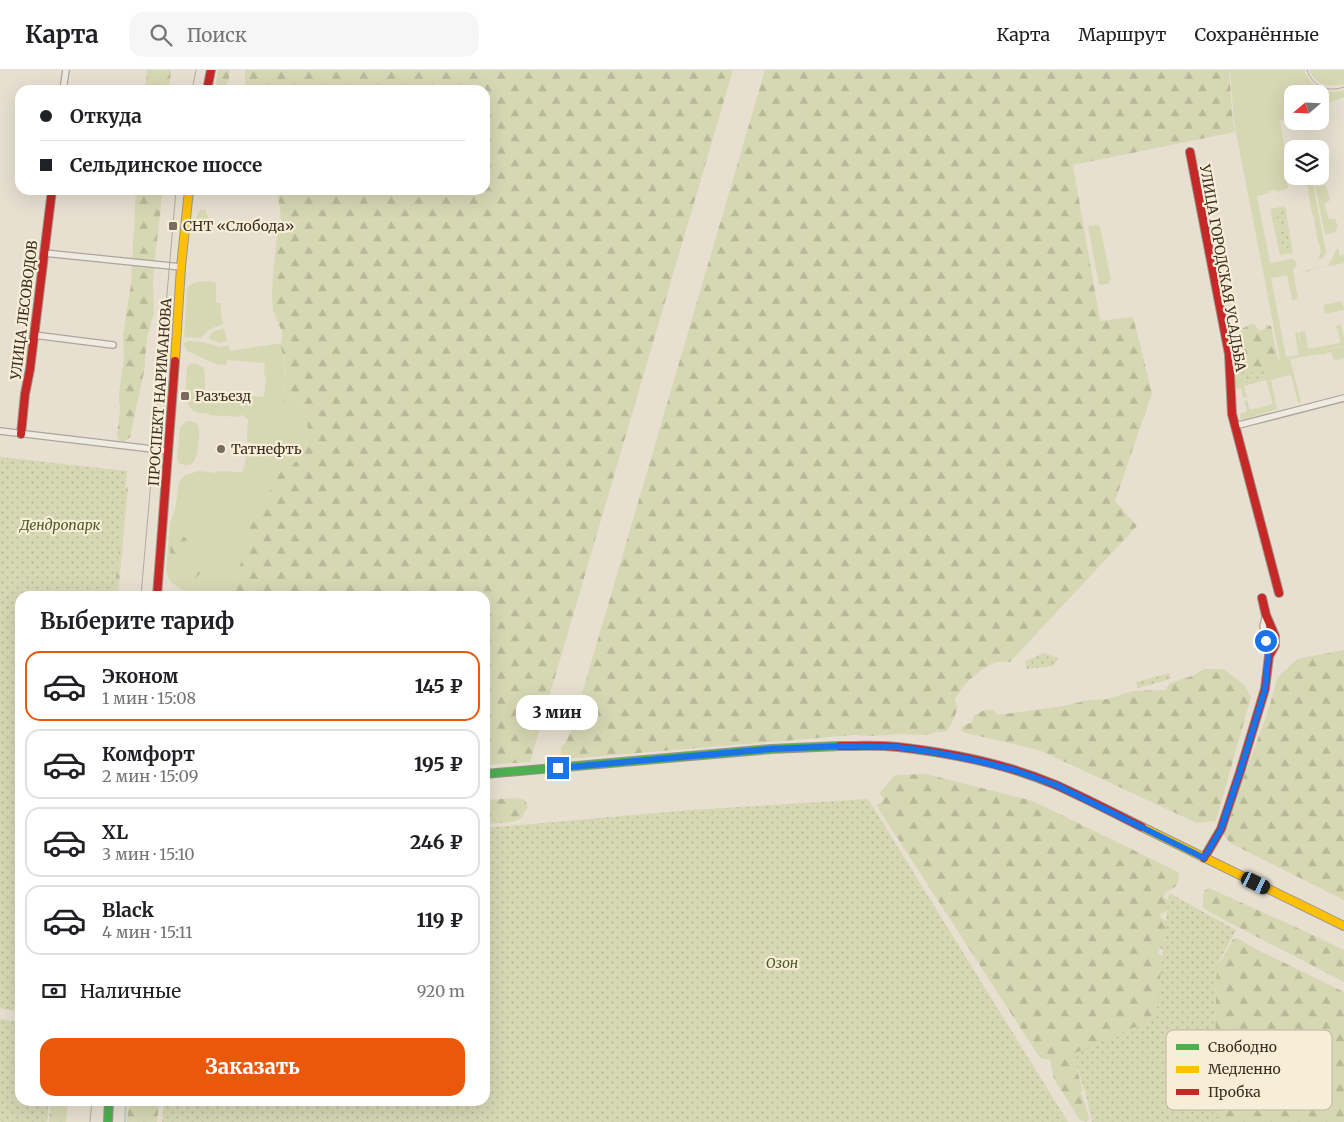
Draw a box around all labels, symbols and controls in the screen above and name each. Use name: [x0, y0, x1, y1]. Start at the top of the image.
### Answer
search box: [129, 12, 479, 57]
text: Карта: [25, 19, 99, 50]
icon: search: [147, 21, 175, 49]
text: Поиск: [187, 23, 247, 47]
text: Карта: [997, 23, 1050, 46]
text: Маршрут: [1078, 23, 1166, 46]
text: Сохранённые: [1194, 23, 1319, 46]
north arrow: [1284, 85, 1329, 130]
map controls: [1284, 85, 1329, 185]
text: Откуда: [70, 104, 142, 128]
button: layers: [1284, 140, 1329, 185]
text: Сельдинское шоссе: [70, 153, 262, 177]
street label: УЛИЦА ГОРОДСКАЯ УСАДЬБА: [1196, 162, 1250, 373]
place label: СНТ «Слобода»: [183, 217, 294, 235]
marker: СНТ «Слобода»: [167, 220, 179, 232]
street label: УЛИЦА ЛЕСОВОДОВ: [6, 239, 41, 382]
street label: ПРОСПЕКТ НАРИМАНОВА: [144, 297, 176, 487]
place label: Разъезд: [195, 387, 252, 405]
marker: Разъезд: [179, 390, 191, 402]
place label: Татнефть: [231, 440, 302, 458]
marker: Татнефть: [215, 443, 227, 455]
park label: Дендропарк: [19, 516, 101, 534]
text: Выберите тариф: [40, 607, 234, 635]
route start: [1255, 630, 1277, 652]
icon: car: [42, 664, 87, 709]
text: Эконом: [102, 664, 178, 688]
text: 145 ₽: [415, 674, 463, 698]
text: 1 мин · 15:08: [102, 688, 196, 708]
callout: 3 мин: [517, 696, 599, 730]
text: 3 мин: [532, 702, 582, 722]
icon: car: [42, 742, 87, 787]
text: Комфорт: [102, 742, 195, 766]
text: 195 ₽: [414, 752, 463, 776]
route end: [547, 757, 569, 779]
text: 2 мин · 15:09: [102, 766, 199, 786]
icon: car: [42, 820, 87, 865]
text: XL: [102, 820, 128, 844]
text: 246 ₽: [410, 830, 463, 854]
text: 3 мин · 15:10: [102, 844, 195, 864]
car: [1239, 870, 1272, 896]
icon: car: [42, 898, 87, 943]
text: Black: [102, 898, 154, 922]
text: 119 ₽: [416, 908, 463, 932]
text: 4 мин · 15:11: [102, 922, 193, 942]
park label: Озон: [766, 954, 798, 972]
icon: cash: [40, 977, 68, 1005]
text: Наличные: [80, 979, 181, 1003]
text: 920 m: [417, 981, 465, 1001]
legend: [1166, 1030, 1332, 1110]
button: Заказать: [40, 1038, 465, 1096]
text: Свободно: [1208, 1038, 1277, 1056]
text: Медленно: [1208, 1060, 1281, 1078]
text: Пробка: [1208, 1083, 1261, 1101]

